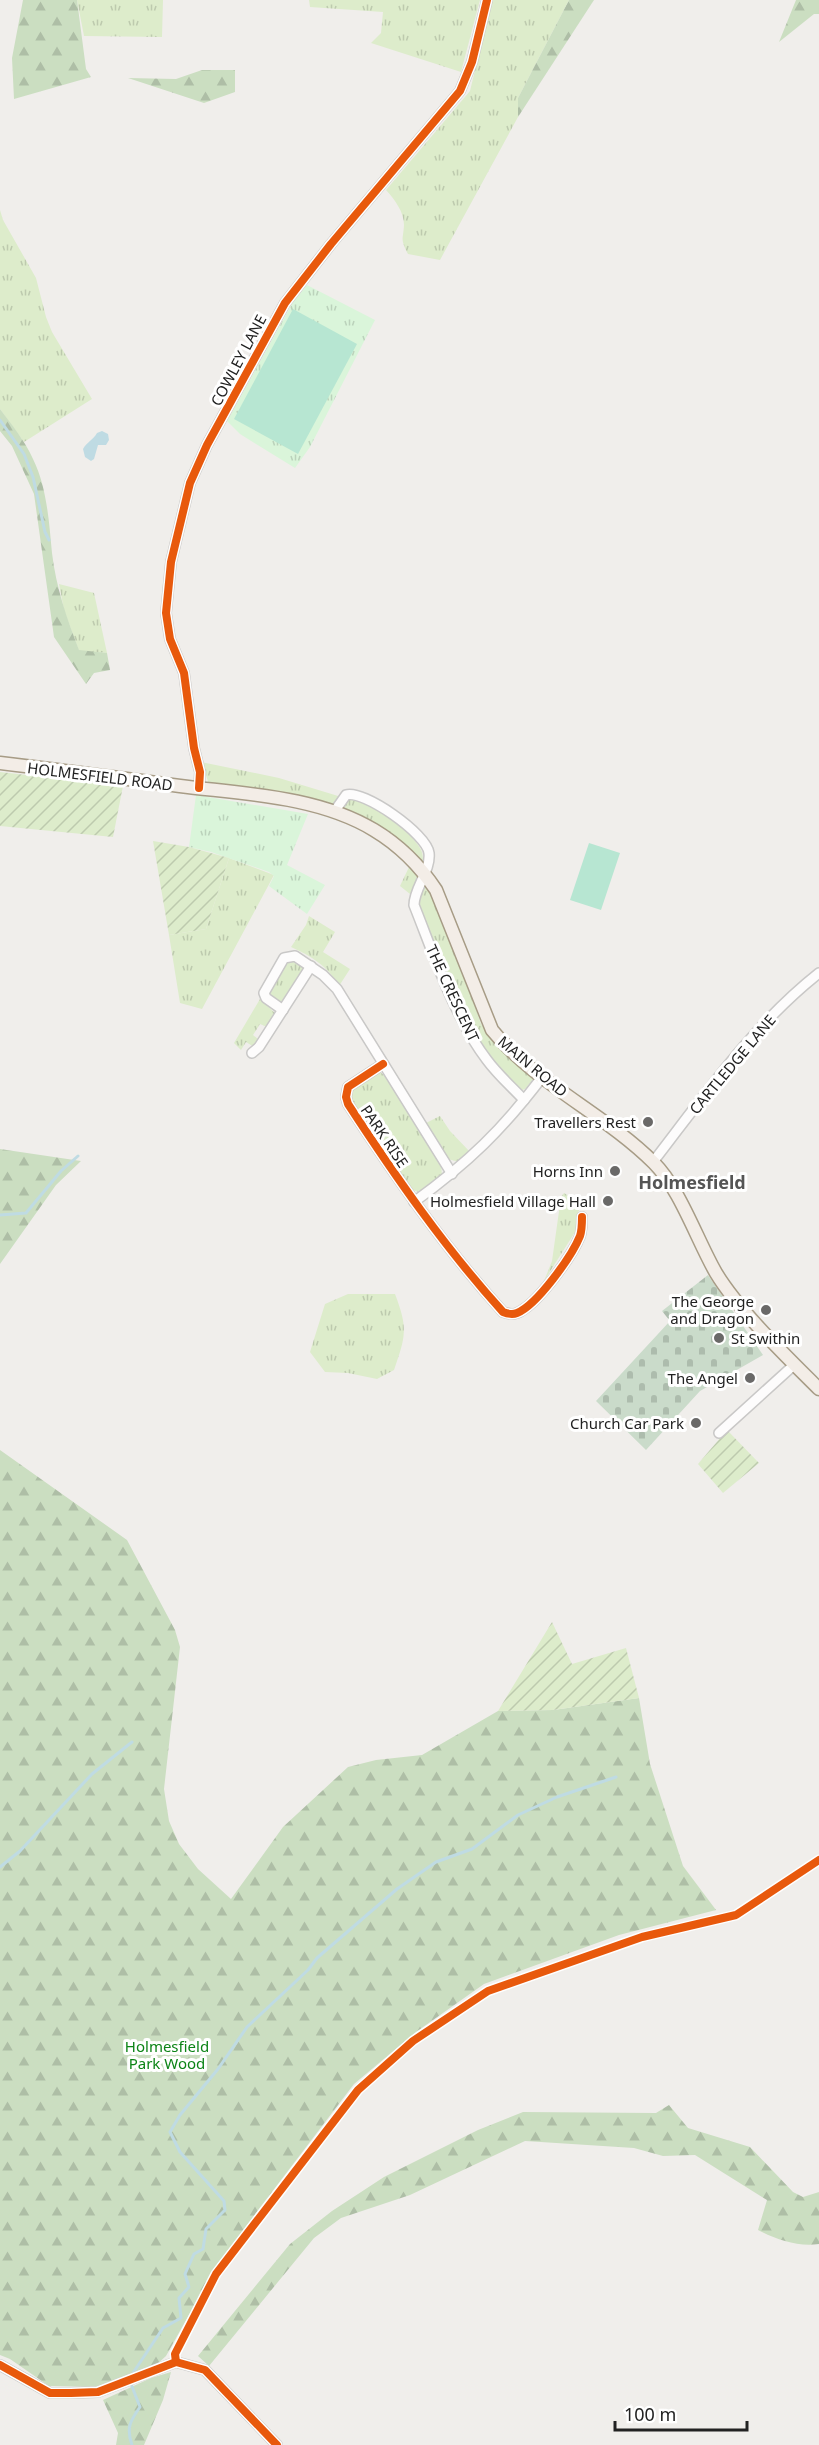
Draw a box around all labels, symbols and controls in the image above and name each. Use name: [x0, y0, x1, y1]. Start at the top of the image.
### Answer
street label: COWLEY LANE: [206, 311, 270, 409]
street label: HOLMESFIELD ROAD: [26, 757, 174, 795]
street label: THE CRESCENT: [422, 941, 484, 1045]
street label: CARTLEDGE LANE: [684, 1010, 780, 1118]
street label: MAIN ROAD: [494, 1031, 572, 1101]
street label: PARK RISE: [357, 1101, 413, 1171]
place label: Travellers Rest: [534, 1112, 637, 1132]
marker: Travellers Rest: [641, 1115, 655, 1129]
place label: Horns Inn: [533, 1161, 603, 1181]
marker: Horns Inn: [608, 1164, 622, 1178]
district label: Holmesfield: [638, 1170, 746, 1194]
place label: Holmesfield Village Hall: [430, 1191, 596, 1211]
marker: Holmesfield Village Hall: [601, 1194, 615, 1208]
place label: The George and Dragon: [670, 1291, 754, 1328]
marker: The George and Dragon: [759, 1303, 773, 1317]
place label: St Swithin: [731, 1328, 800, 1348]
marker: St Swithin: [712, 1331, 726, 1345]
place label: The Angel: [668, 1368, 738, 1388]
marker: The Angel: [743, 1371, 757, 1385]
place label: Church Car Park: [570, 1413, 684, 1433]
marker: Church Car Park: [689, 1416, 703, 1430]
park label: Holmesfield Park Wood: [125, 2036, 209, 2073]
scale bar: [615, 2394, 747, 2432]
text: 100 m: [624, 2402, 676, 2426]

